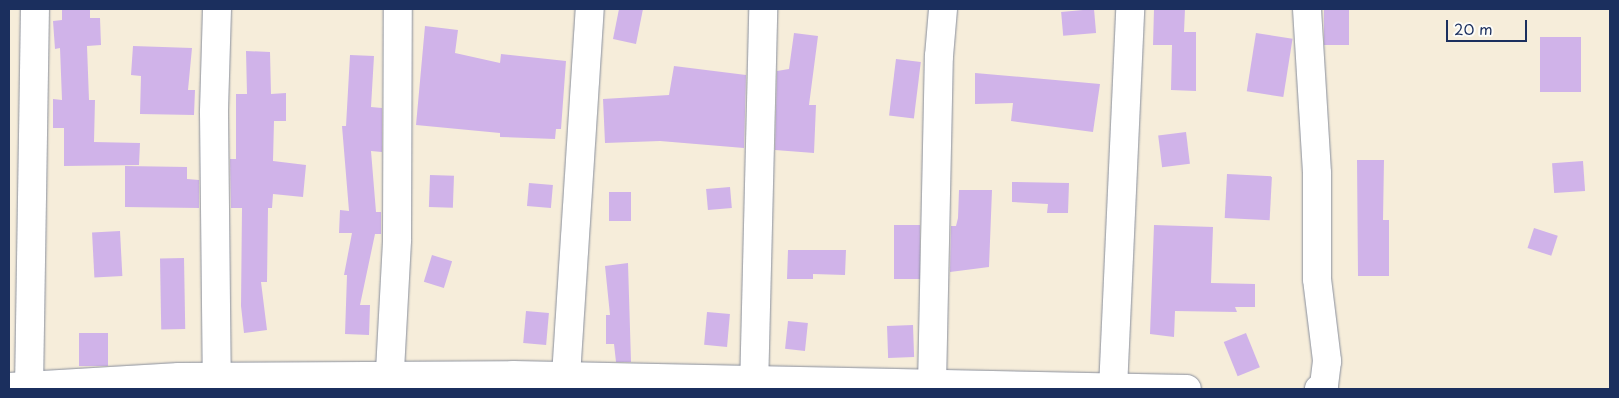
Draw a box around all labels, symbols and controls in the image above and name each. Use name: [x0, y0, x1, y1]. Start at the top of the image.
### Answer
scale bar: [1449, 10, 1530, 42]
text: 20 m: [1454, 17, 1493, 40]

